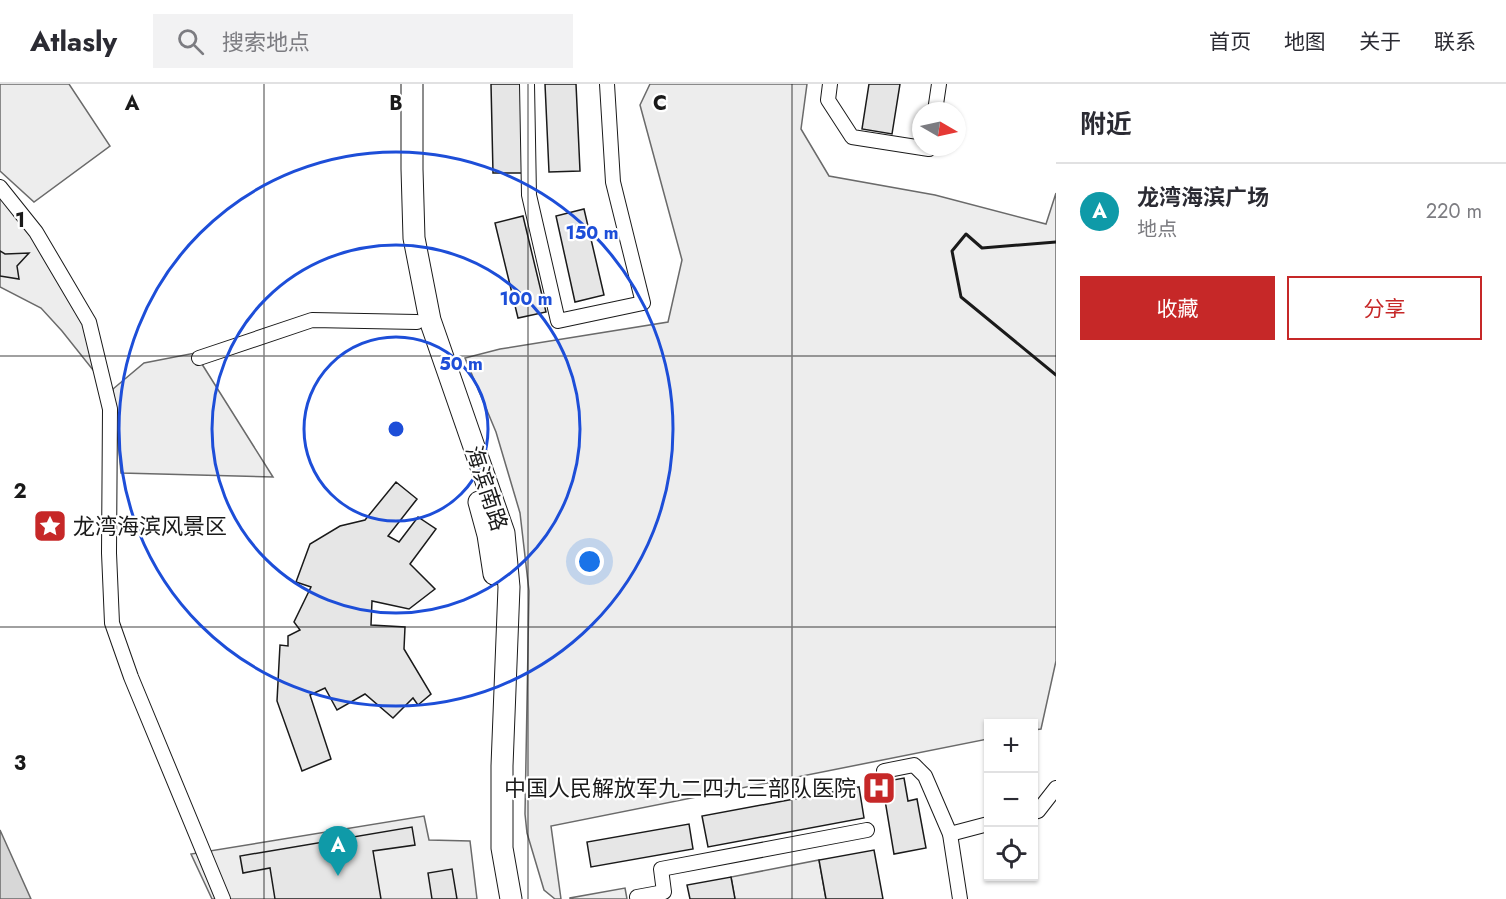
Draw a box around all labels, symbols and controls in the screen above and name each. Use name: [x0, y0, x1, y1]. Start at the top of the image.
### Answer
search box: [153, 14, 573, 68]
text: Atlasly: [30, 21, 117, 62]
icon: search: [174, 25, 207, 58]
text: 搜索地点: [222, 26, 310, 58]
text: 首页: [1209, 27, 1251, 57]
text: 地图: [1284, 27, 1326, 57]
text: 关于: [1359, 27, 1401, 57]
text: 联系: [1434, 27, 1476, 57]
text: A: [124, 89, 140, 118]
text: B: [389, 89, 403, 118]
text: C: [653, 89, 667, 118]
north arrow: [912, 102, 966, 156]
text: 附近: [1080, 105, 1132, 143]
text: 龙湾海滨广场: [1137, 181, 1269, 213]
text: A: [1092, 197, 1107, 226]
text: 220 m: [1426, 197, 1482, 226]
text: 1: [15, 206, 25, 235]
text: 地点: [1137, 215, 1177, 244]
text: 150 m: [566, 220, 618, 246]
button: 收藏: [1080, 276, 1275, 340]
button: 分享: [1287, 276, 1482, 340]
text: 100 m: [499, 286, 553, 312]
text: 50 m: [439, 351, 483, 377]
centre of rings: [386, 419, 406, 439]
street label: 海滨南路: [458, 441, 516, 535]
text: 2: [13, 477, 27, 506]
place icon: 龙湾海滨风景区: [32, 508, 68, 544]
place label: 龙湾海滨风景区: [73, 510, 227, 542]
your location: [575, 547, 604, 576]
map controls: [984, 719, 1038, 881]
button: +: [984, 719, 1038, 773]
text: 3: [14, 749, 26, 778]
hospital icon: 中国人民解放军九二四九三部队医院: [861, 770, 897, 806]
place label: 中国人民解放军九二四九三部队医院: [504, 772, 856, 804]
button: −: [984, 773, 1038, 827]
pin: A: [318, 826, 358, 876]
button: locate: [984, 827, 1038, 881]

